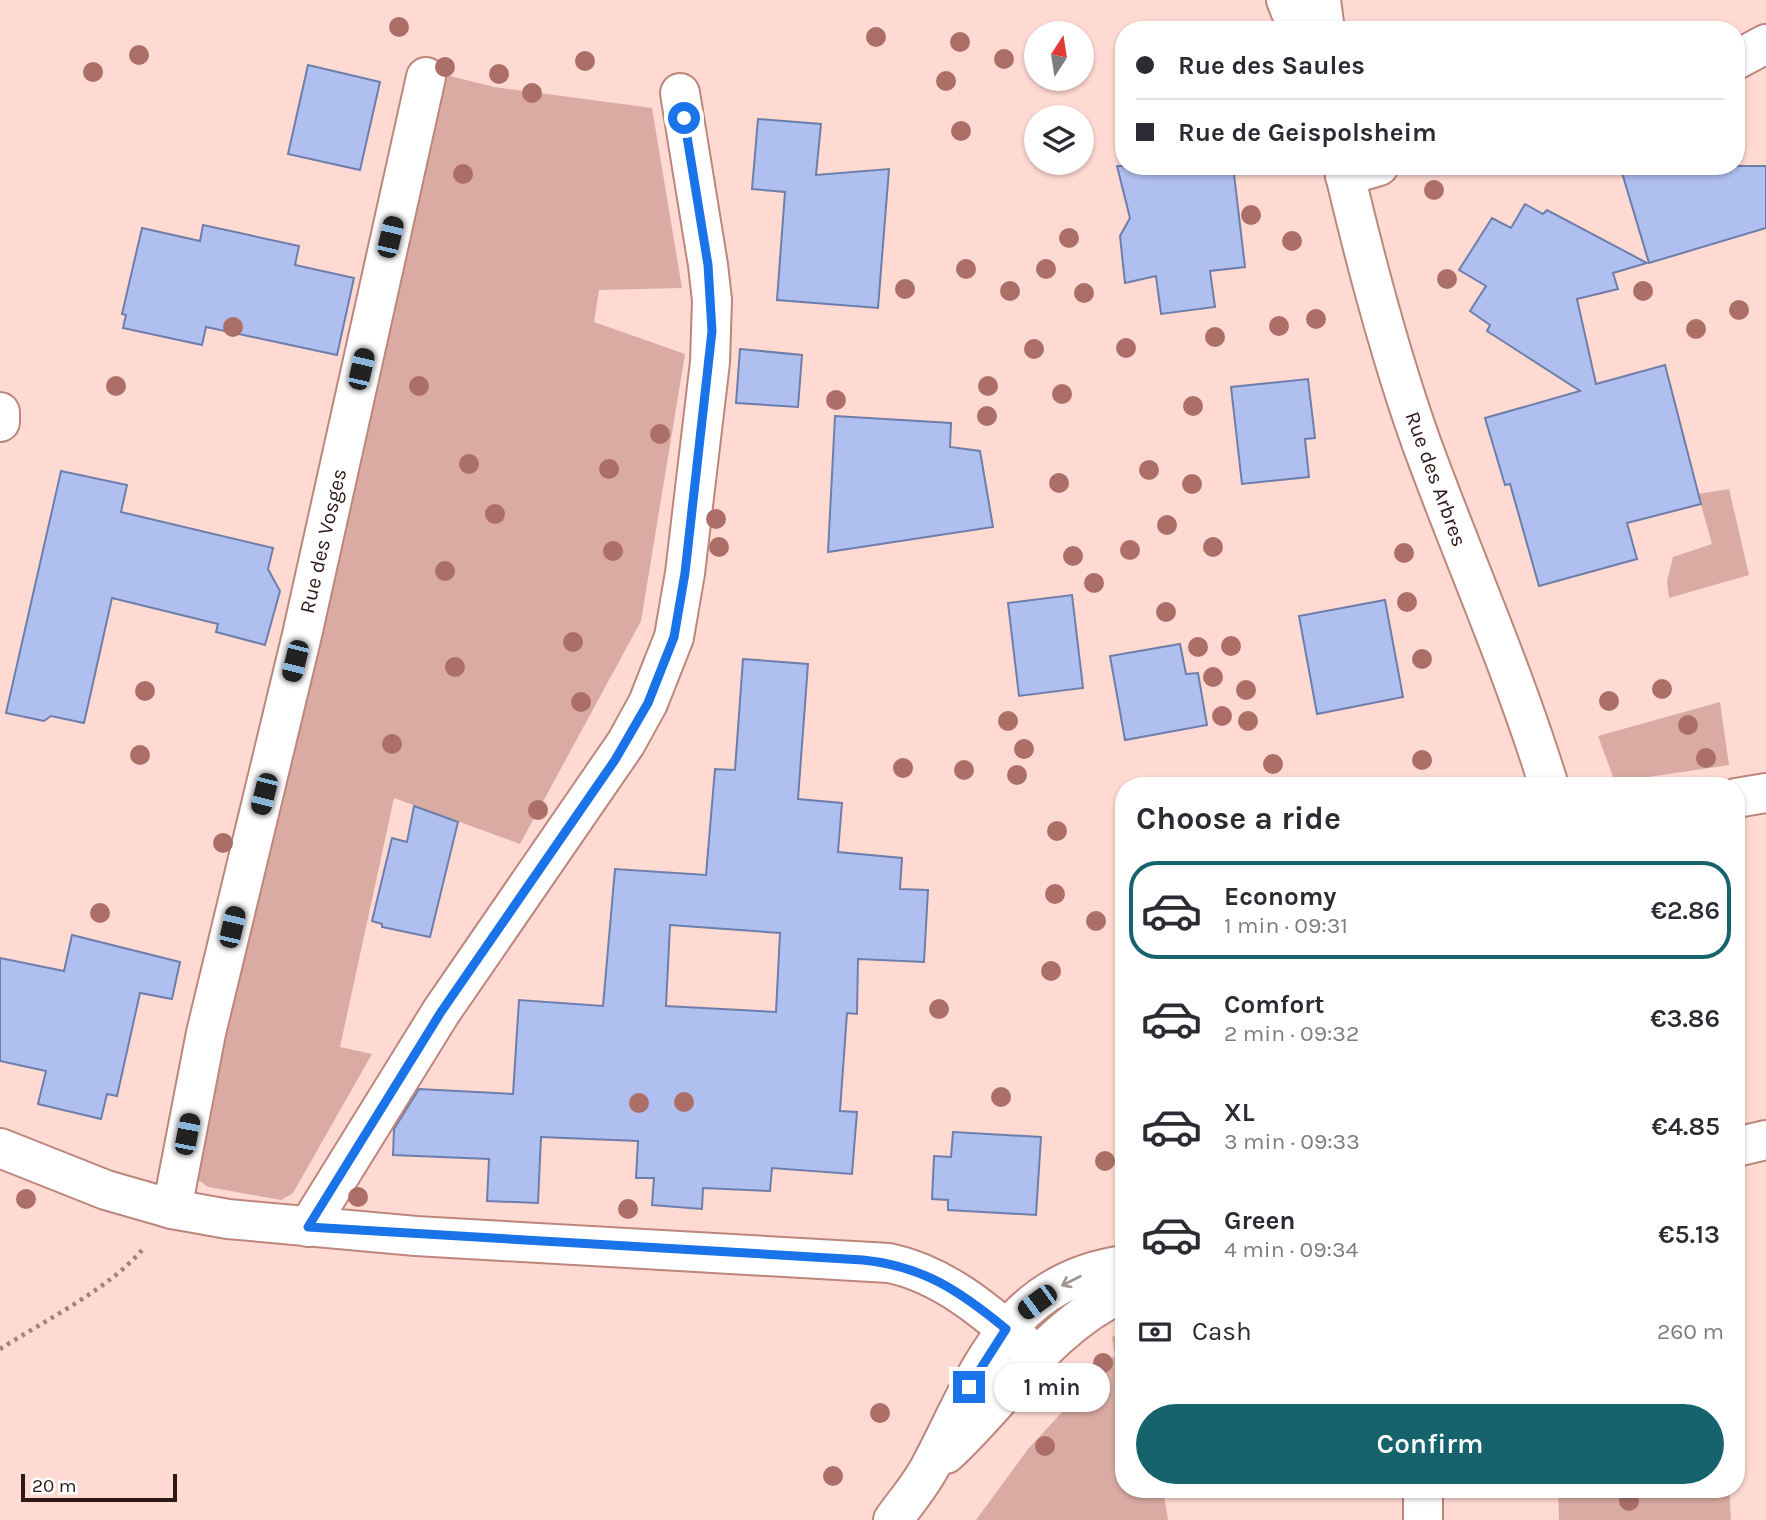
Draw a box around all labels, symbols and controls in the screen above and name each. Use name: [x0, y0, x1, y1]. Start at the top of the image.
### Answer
north arrow: [1024, 21, 1094, 91]
map controls: [1024, 21, 1094, 175]
text: Rue des Saules: [1178, 50, 1365, 81]
route start: [668, 102, 700, 134]
button: layers: [1024, 105, 1094, 175]
text: Rue de Geispolsheim: [1178, 117, 1437, 148]
car: [376, 214, 405, 260]
car: [347, 346, 376, 392]
street label: Rue des Arbres: [1400, 408, 1472, 550]
street label: Rue des Vosges: [295, 466, 351, 616]
car: [280, 638, 311, 684]
car: [249, 771, 280, 817]
text: Choose a ride: [1136, 800, 1341, 837]
icon: car: [1140, 879, 1203, 942]
text: Economy: [1224, 881, 1336, 912]
text: €2.86: [1651, 895, 1720, 926]
car: [218, 904, 247, 950]
text: 1 min · 09:31: [1224, 912, 1348, 939]
icon: car: [1140, 987, 1203, 1050]
text: Comfort: [1224, 989, 1325, 1020]
text: €3.86: [1650, 1003, 1720, 1034]
text: 2 min · 09:32: [1224, 1020, 1359, 1047]
icon: car: [1140, 1095, 1203, 1158]
text: XL: [1224, 1097, 1255, 1128]
car: [173, 1111, 202, 1157]
text: €4.85: [1652, 1111, 1720, 1142]
text: 3 min · 09:33: [1224, 1128, 1360, 1155]
icon: car: [1140, 1203, 1203, 1266]
text: Green: [1224, 1205, 1296, 1236]
text: €5.13: [1658, 1219, 1720, 1250]
text: 4 min · 09:34: [1224, 1236, 1358, 1263]
one-way arrow: [1061, 1275, 1082, 1289]
car: [1014, 1281, 1061, 1323]
icon: cash: [1136, 1313, 1174, 1351]
text: Cash: [1192, 1316, 1252, 1347]
text: 260 m: [1657, 1318, 1724, 1345]
callout: 1 min: [993, 1362, 1109, 1412]
route end: [953, 1371, 985, 1403]
text: 1 min: [1023, 1374, 1081, 1401]
button: Confirm: [1136, 1404, 1724, 1484]
scale bar: [21, 1471, 177, 1503]
text: 20 m: [32, 1475, 77, 1497]

